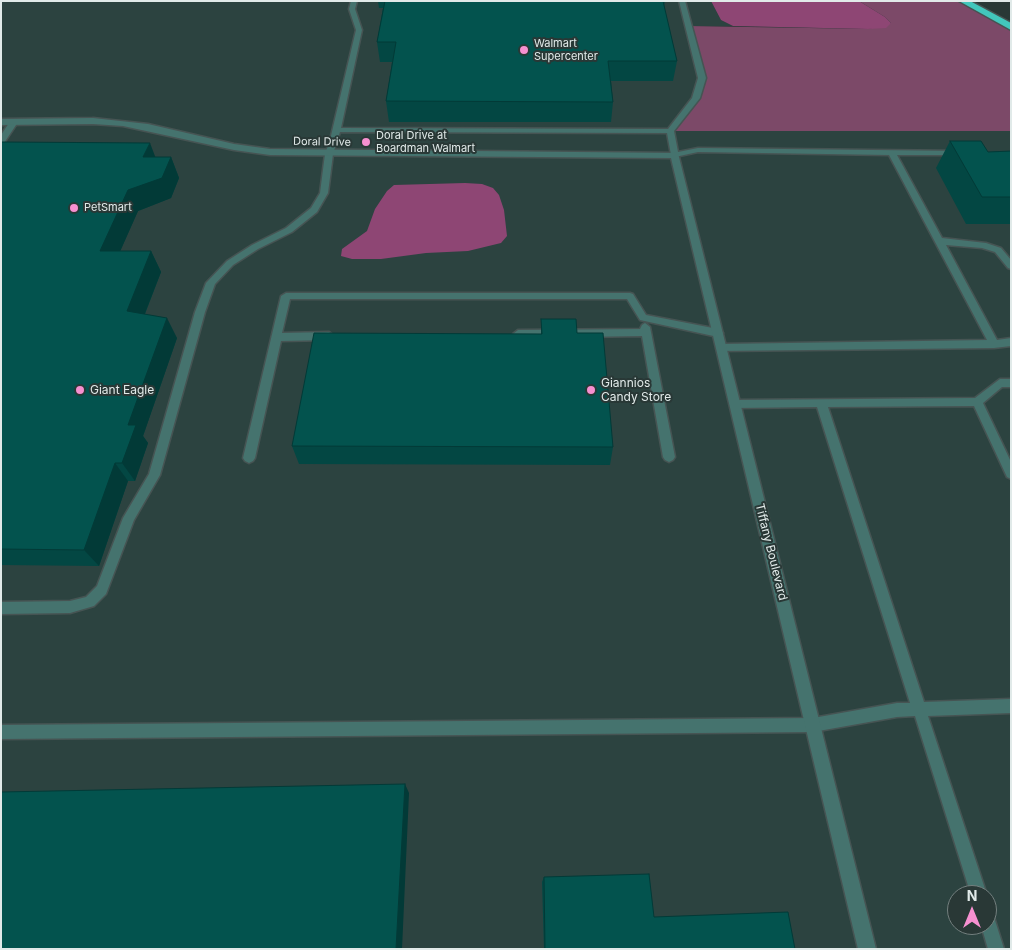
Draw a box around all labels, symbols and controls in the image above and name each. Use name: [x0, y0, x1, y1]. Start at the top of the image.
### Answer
place label: Walmart Supercenter: [534, 37, 598, 63]
marker: Walmart Supercenter: [518, 44, 530, 56]
place label: Doral Drive at Boardman Walmart: [376, 129, 475, 155]
street label: Doral Drive: [293, 135, 351, 149]
marker: Doral Drive at Boardman Walmart: [360, 136, 372, 148]
place label: PetSmart: [84, 201, 132, 215]
marker: PetSmart: [68, 202, 80, 214]
place label: Giannios Candy Store: [601, 376, 671, 404]
place label: Giant Eagle: [90, 383, 154, 397]
marker: Giant Eagle: [74, 384, 86, 396]
marker: Giannios Candy Store: [585, 384, 597, 396]
street label: Tiffany Boulevard: [752, 502, 790, 602]
north arrow: [947, 885, 997, 935]
text: N: [967, 887, 977, 904]

